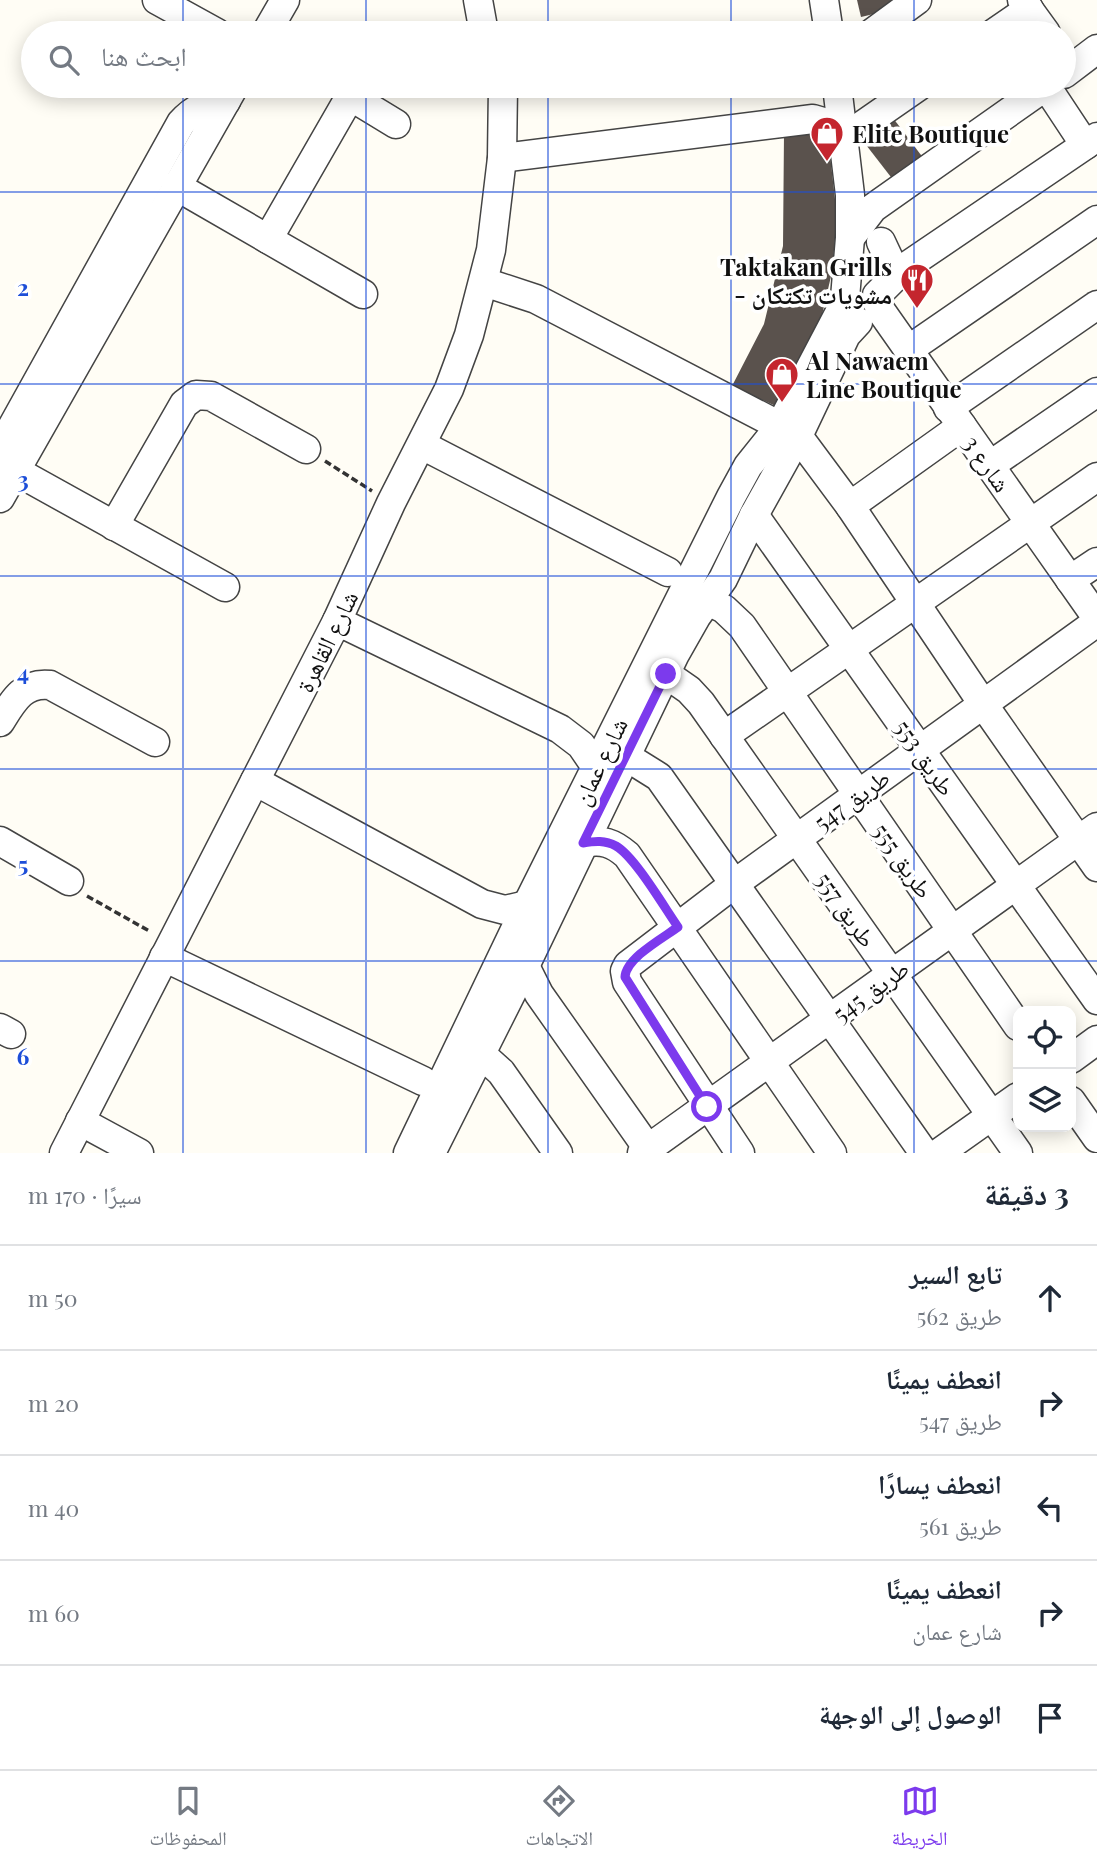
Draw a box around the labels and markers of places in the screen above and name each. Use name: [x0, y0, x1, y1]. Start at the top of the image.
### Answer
shop icon: Elite Boutique: [808, 114, 846, 163]
place label: Elite Boutique: [852, 117, 1009, 149]
place label: Taktakan Grills - مشويات تكتكان: [720, 250, 892, 310]
restaurant icon: Taktakan Grills - مشويات تكتكان: [898, 261, 936, 310]
place label: Al Nawaem Line Boutique: [805, 344, 962, 404]
shop icon: Al Nawaem Line Boutique: [763, 355, 801, 404]

